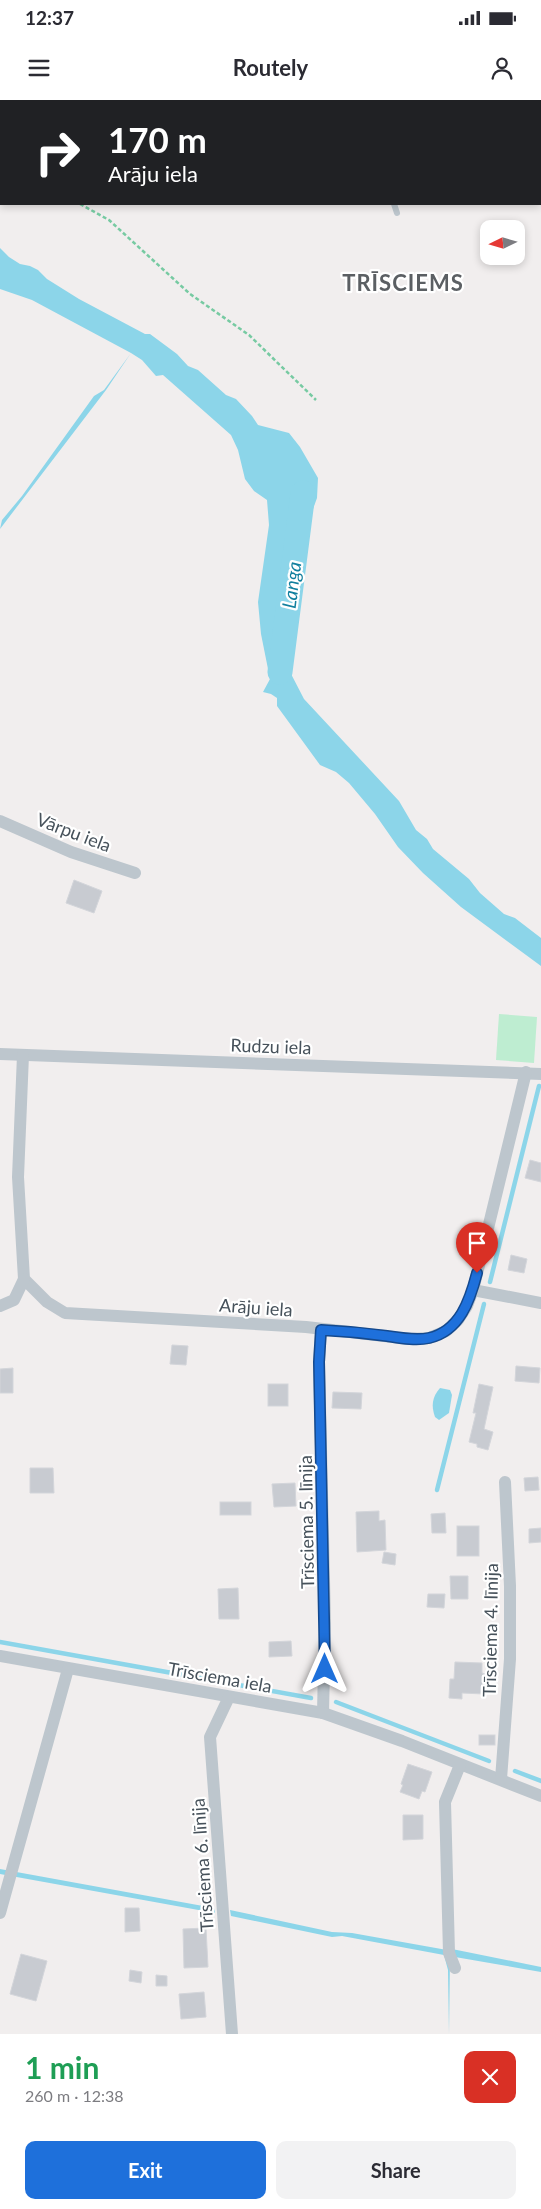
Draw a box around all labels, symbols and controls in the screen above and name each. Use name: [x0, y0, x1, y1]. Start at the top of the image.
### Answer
text: 12:37: [25, 6, 74, 29]
icon: menu: [25, 54, 53, 82]
text: Routely: [233, 54, 308, 81]
icon: person: [488, 54, 516, 82]
text: 170 m: [108, 118, 207, 160]
icon: right: [25, 120, 90, 185]
text: Arāju iela: [108, 160, 198, 187]
north arrow: [480, 220, 525, 265]
map controls: [480, 220, 525, 265]
district label: TRĪSCIEMS: [342, 269, 464, 296]
water label: Langa: [277, 560, 305, 610]
street label: Vārpu iela: [34, 808, 114, 856]
street label: Rudzu iela: [230, 1034, 312, 1058]
pin: [456, 1222, 498, 1273]
icon: arrive: [463, 1229, 491, 1257]
street label: Arāju iela: [219, 1293, 293, 1321]
street label: Trīsciema 5. līnija: [294, 1455, 318, 1589]
street label: Trīsciema 4. līnija: [478, 1563, 502, 1697]
position arrow: [298, 1642, 350, 1694]
street label: Trīsciema iela: [166, 1657, 274, 1697]
street label: Trīsciema 6. līnija: [186, 1798, 218, 1932]
text: 1 min: [25, 2049, 99, 2085]
button: close: [464, 2051, 516, 2103]
text: 260 m · 12:38: [25, 2086, 124, 2105]
button: Exit: [25, 2141, 266, 2199]
button: Share: [276, 2141, 516, 2199]

